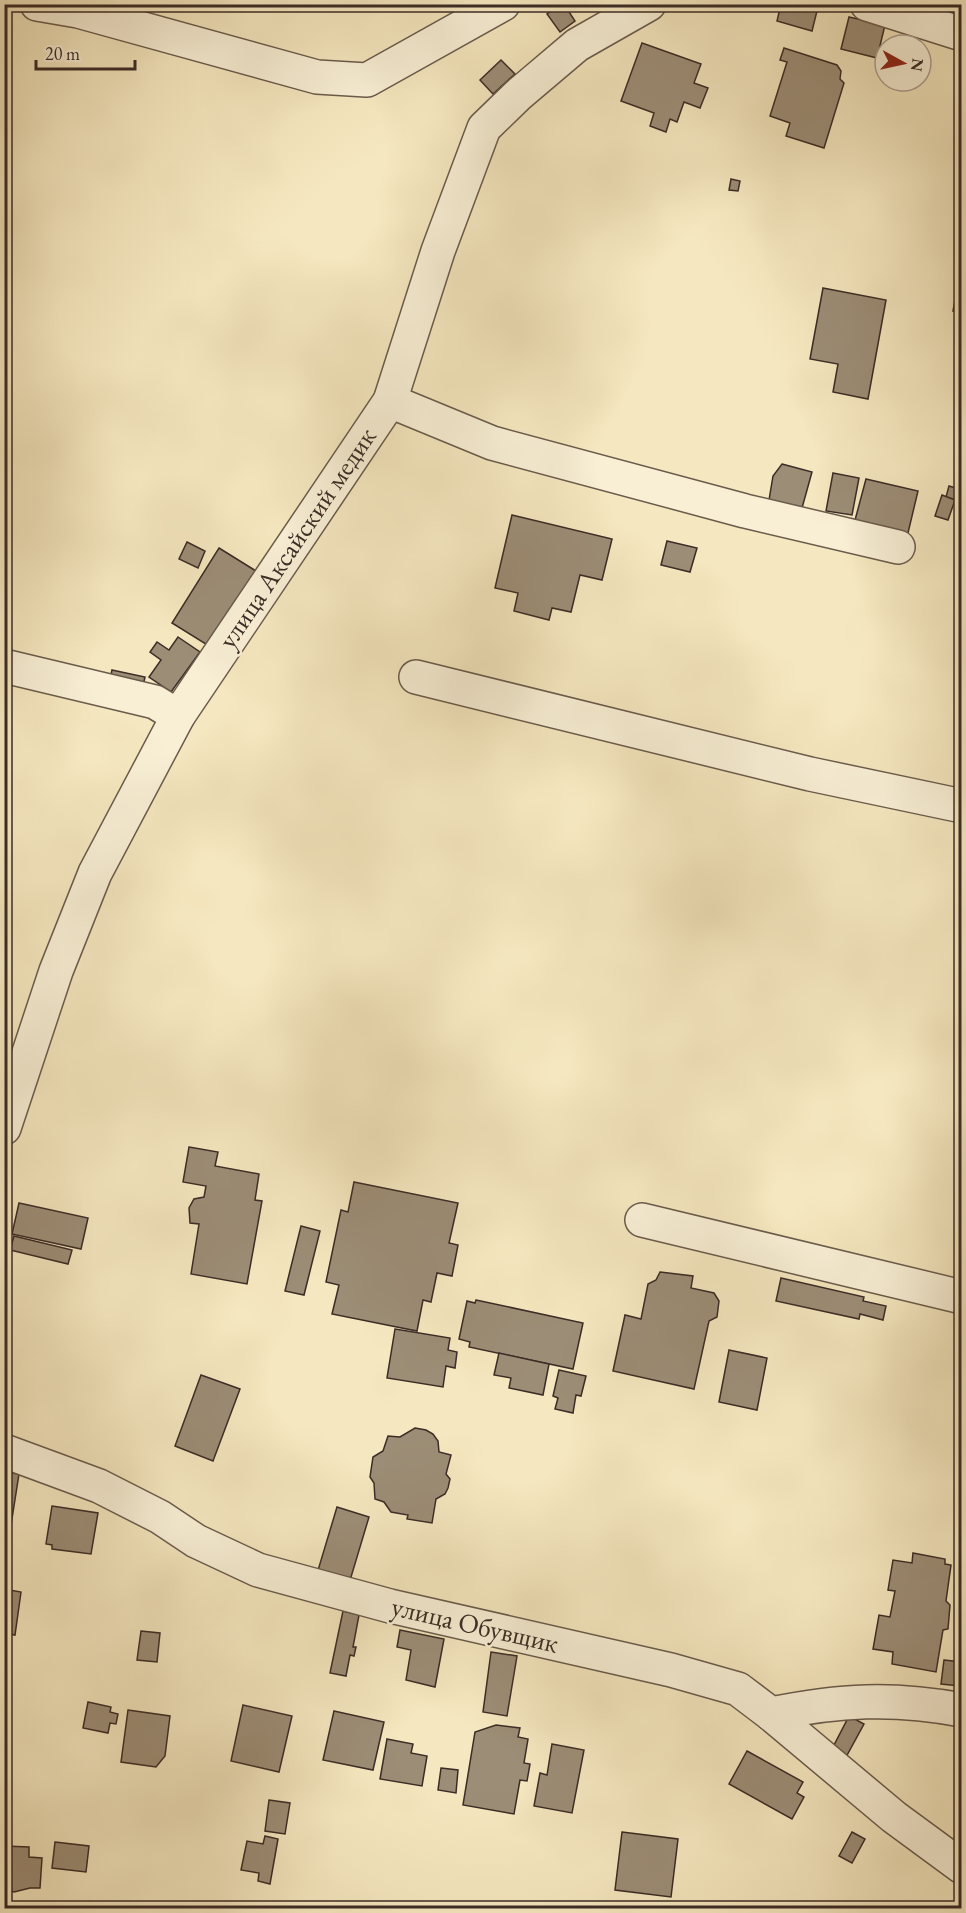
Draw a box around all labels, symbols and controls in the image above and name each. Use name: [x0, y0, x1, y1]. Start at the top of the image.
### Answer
scale bar: [36, 33, 135, 71]
north arrow: [873, 33, 933, 93]
text: 20 m: [45, 42, 80, 65]
text: N: [906, 57, 929, 73]
street label: улица Аксайский медик: [210, 420, 384, 655]
street label: улица Обувщик: [388, 1588, 562, 1661]

